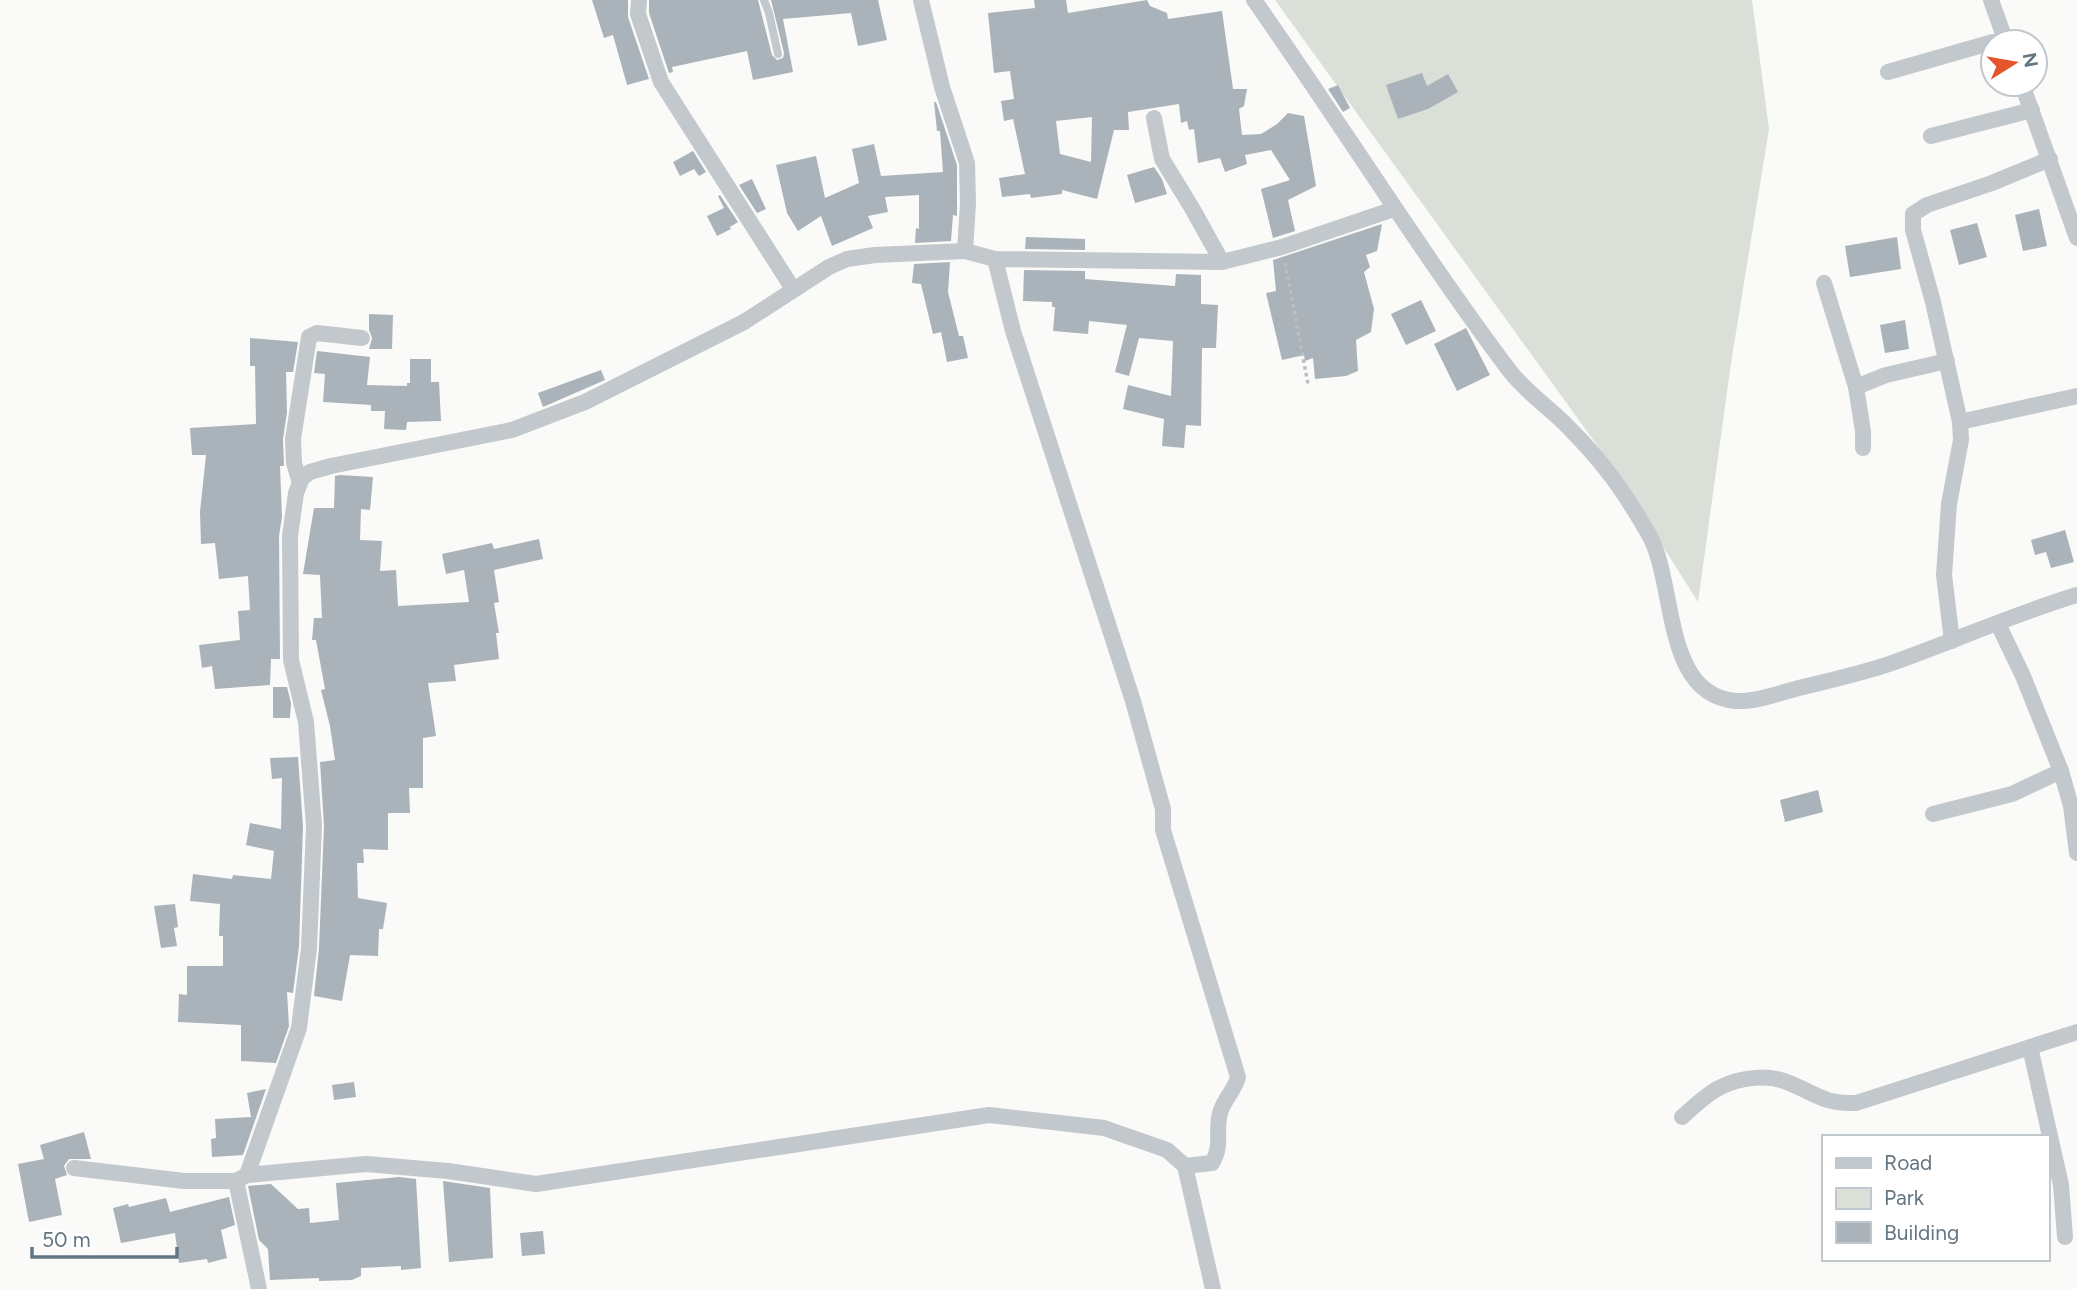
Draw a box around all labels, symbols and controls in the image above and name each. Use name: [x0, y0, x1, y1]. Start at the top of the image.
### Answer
north arrow: [1979, 28, 2049, 98]
text: N: [2018, 50, 2043, 69]
legend: [1822, 1135, 2049, 1261]
text: Road: [1884, 1150, 1932, 1175]
text: Park: [1884, 1185, 1925, 1210]
scale bar: [32, 1216, 177, 1260]
text: Building: [1884, 1220, 1959, 1245]
text: 50 m: [42, 1227, 91, 1252]

